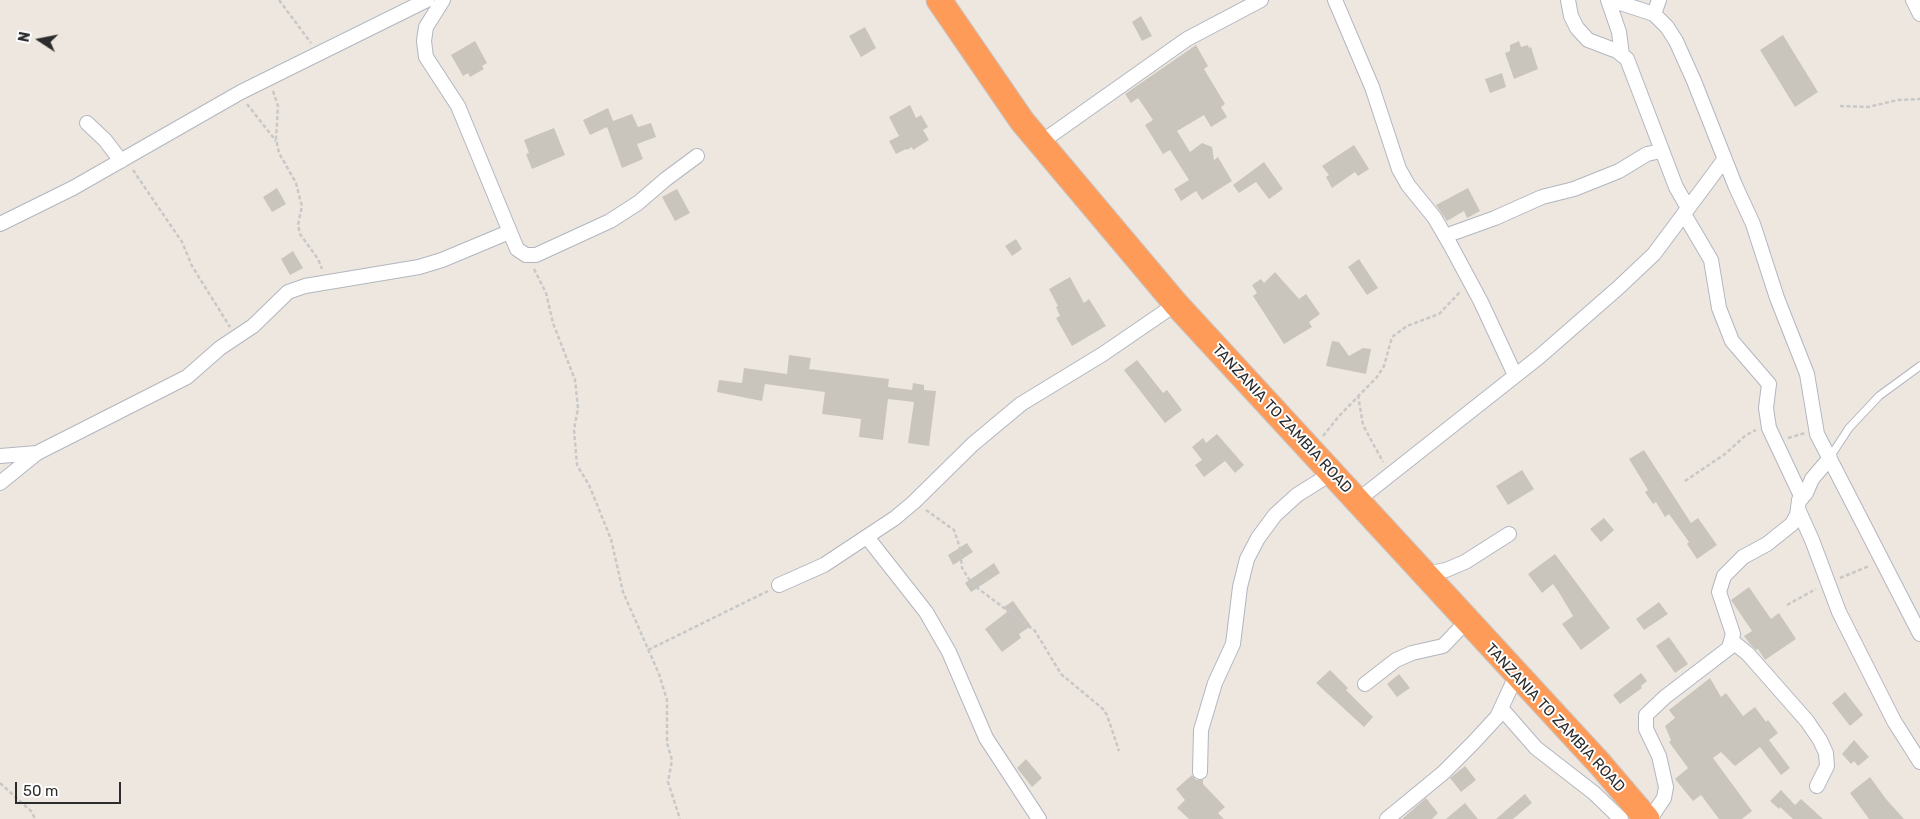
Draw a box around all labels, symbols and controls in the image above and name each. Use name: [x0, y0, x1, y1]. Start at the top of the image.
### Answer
north arrow: [15, 15, 65, 65]
text: N: [15, 30, 34, 44]
street label: TANZANIA TO ZAMBIA ROAD: [1208, 341, 1356, 497]
street label: TANZANIA TO ZAMBIA ROAD: [1481, 640, 1629, 796]
scale bar: [18, 772, 124, 804]
text: 50 m: [23, 782, 58, 800]

